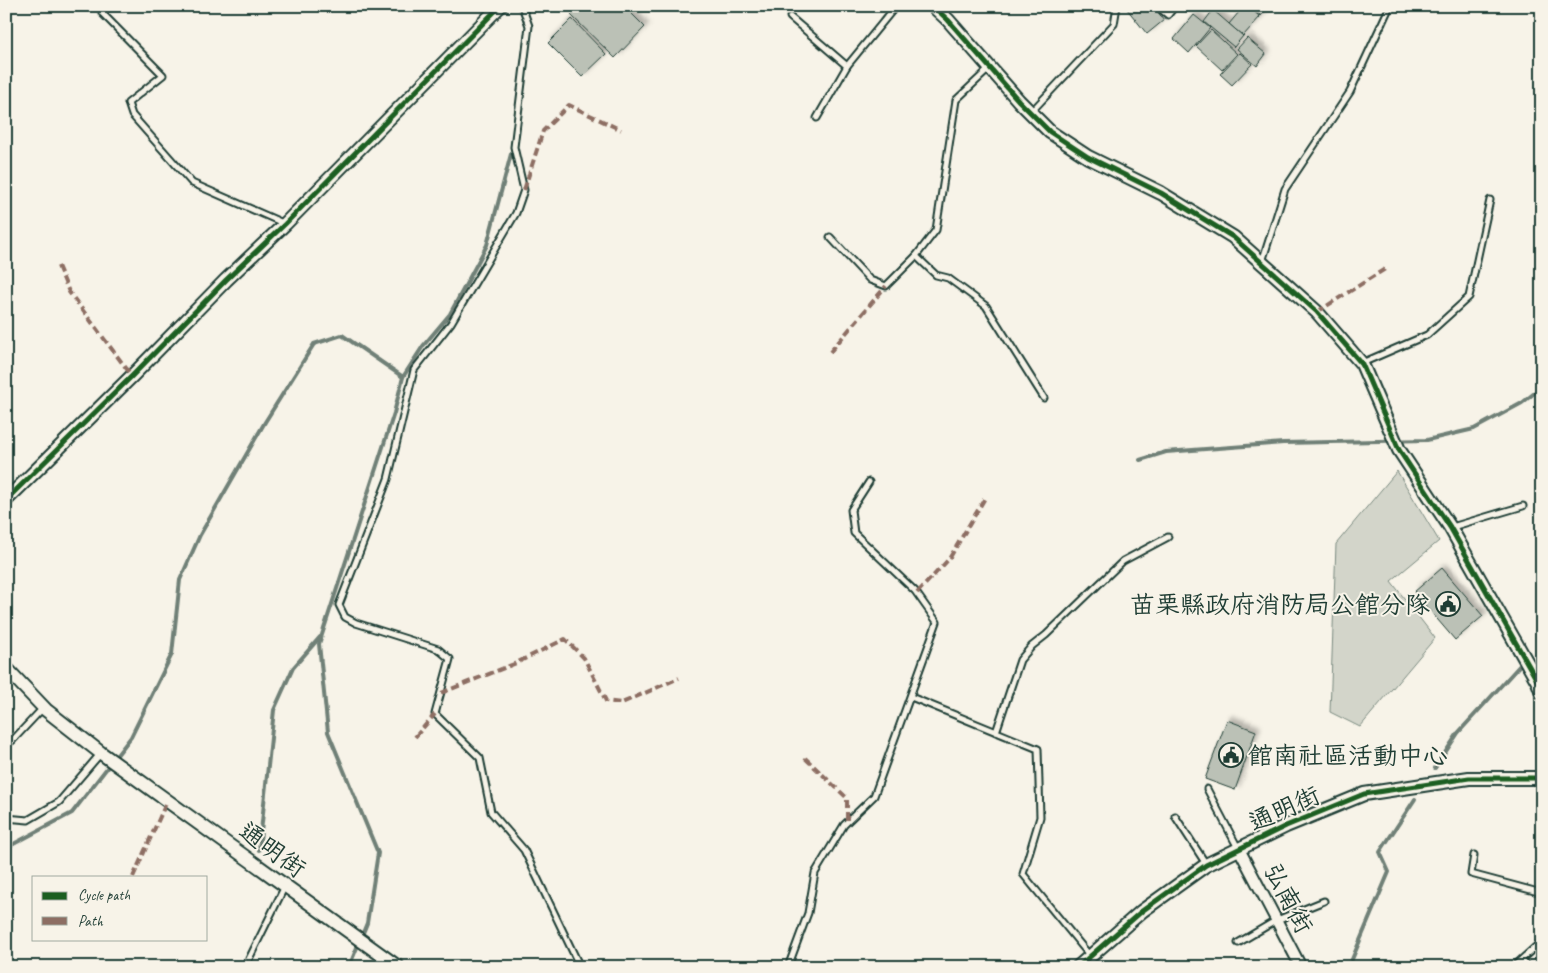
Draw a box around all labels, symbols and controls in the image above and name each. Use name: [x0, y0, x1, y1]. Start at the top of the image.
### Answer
place label: 苗栗縣政府消防局公館分隊: [1130, 589, 1430, 621]
public building icon: 苗栗縣政府消防局公館分隊: [1435, 591, 1461, 617]
place label: 館南社區活動中心: [1248, 740, 1448, 772]
public building icon: 館南社區活動中心: [1218, 742, 1244, 768]
street label: 通明街: [1244, 779, 1325, 839]
street label: 通明街: [233, 815, 312, 885]
street label: 弘南街: [1256, 858, 1320, 939]
legend: [32, 876, 208, 940]
text: Cycle path: [78, 886, 130, 905]
text: Path: [78, 912, 104, 931]

